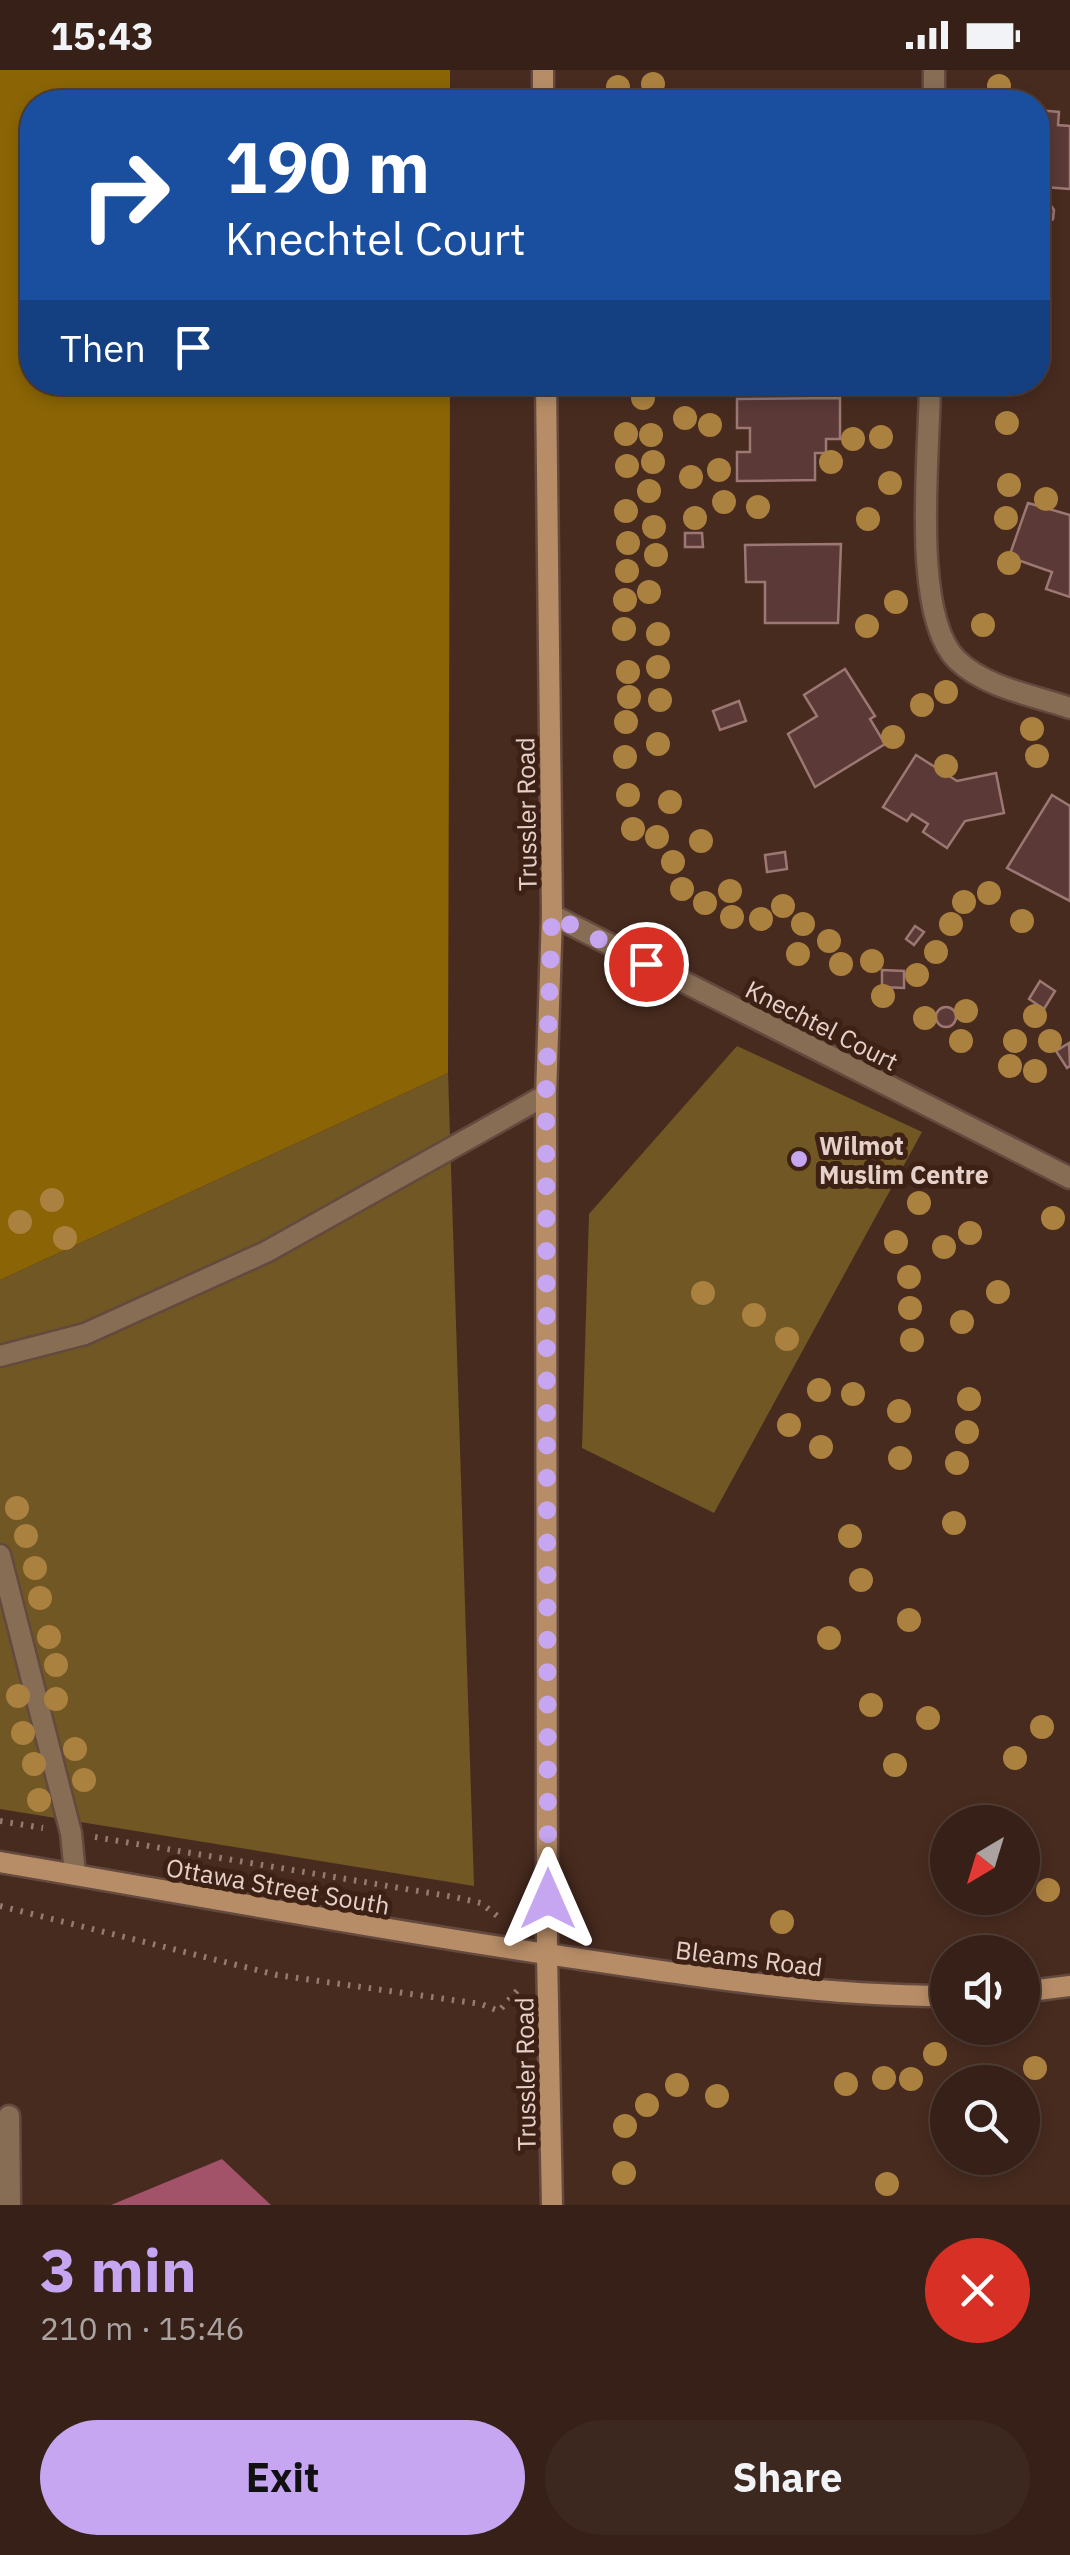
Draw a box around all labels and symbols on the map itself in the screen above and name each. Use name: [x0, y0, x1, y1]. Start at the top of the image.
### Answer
street label: Trussler Road: [508, 737, 544, 891]
pin: [604, 922, 689, 1007]
street label: Knechtel Court: [740, 972, 904, 1078]
place label: Wilmot Muslim Centre: [819, 1129, 989, 1191]
marker: Wilmot Muslim Centre: [788, 1148, 810, 1170]
north arrow: [930, 1805, 1040, 1915]
position arrow: [496, 1847, 600, 1951]
street label: Ottawa Street South: [164, 1850, 392, 1922]
street label: Bleams Road: [674, 1933, 824, 1983]
street label: Trussler Road: [507, 1997, 543, 2151]

